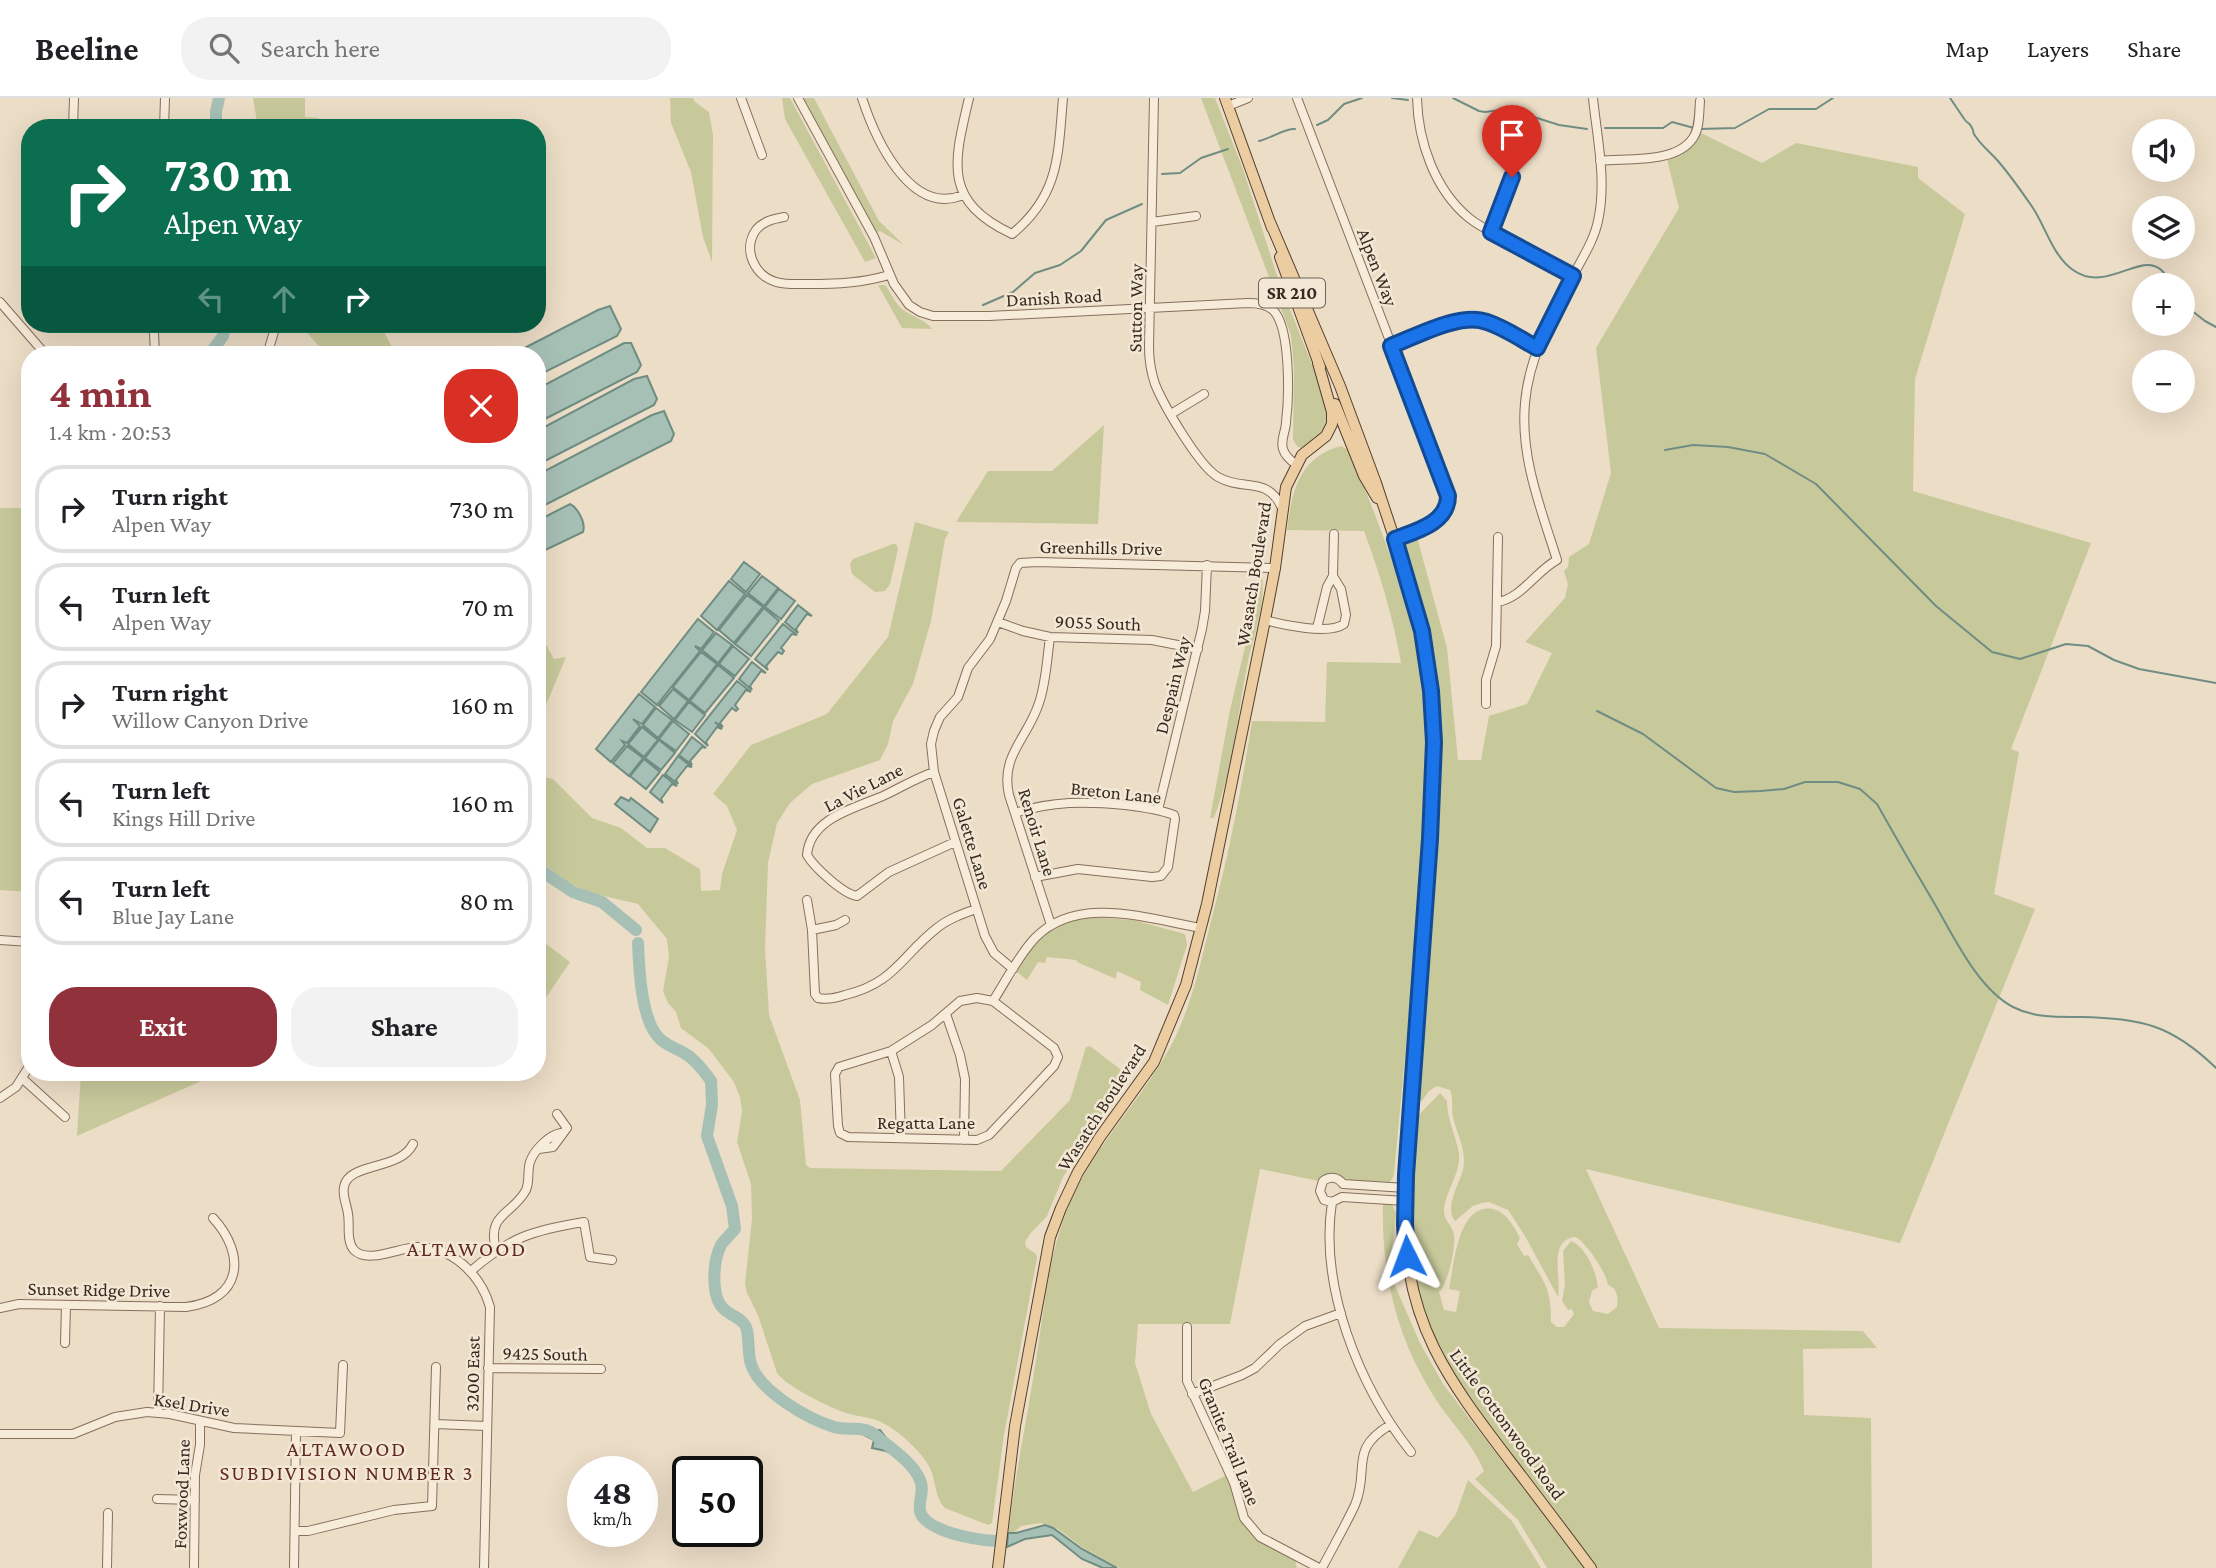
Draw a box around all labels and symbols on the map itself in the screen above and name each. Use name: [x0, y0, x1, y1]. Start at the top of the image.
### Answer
pin: [1482, 105, 1542, 177]
street label: Alpen Way: [1353, 225, 1402, 309]
street label: Sutton Way: [1124, 263, 1147, 353]
road number: SR 210: [1259, 278, 1325, 308]
street label: Danish Road: [1005, 284, 1103, 311]
street label: Wasatch Boulevard: [1232, 500, 1275, 648]
street label: Greenhills Drive: [1039, 536, 1163, 559]
street label: 9055 South: [1054, 610, 1142, 635]
street label: Despain Way: [1150, 634, 1195, 736]
street label: La Vie Lane: [820, 759, 906, 816]
street label: Breton Lane: [1069, 777, 1162, 808]
street label: Renoir Lane: [1014, 786, 1061, 878]
street label: Galette Lane: [949, 794, 997, 892]
street label: Wasatch Boulevard: [1053, 1040, 1150, 1174]
street label: Regatta Lane: [877, 1112, 975, 1133]
position arrow: [1370, 1219, 1444, 1293]
district label: ALTAWOOD: [407, 1237, 527, 1261]
street label: Sunset Ridge Drive: [27, 1278, 170, 1301]
street label: 3200 East: [461, 1335, 484, 1412]
street label: 9425 South: [502, 1342, 588, 1365]
street label: Little Cottonwood Road: [1446, 1345, 1569, 1504]
street label: Granite Trail Lane: [1194, 1374, 1265, 1508]
street label: Ksel Drive: [152, 1388, 231, 1421]
district label: ALTAWOOD SUBDIVISION NUMBER 3: [220, 1437, 474, 1485]
street label: Foxwood Lane: [169, 1439, 194, 1549]
speed limit sign: 50: [672, 1456, 763, 1547]

